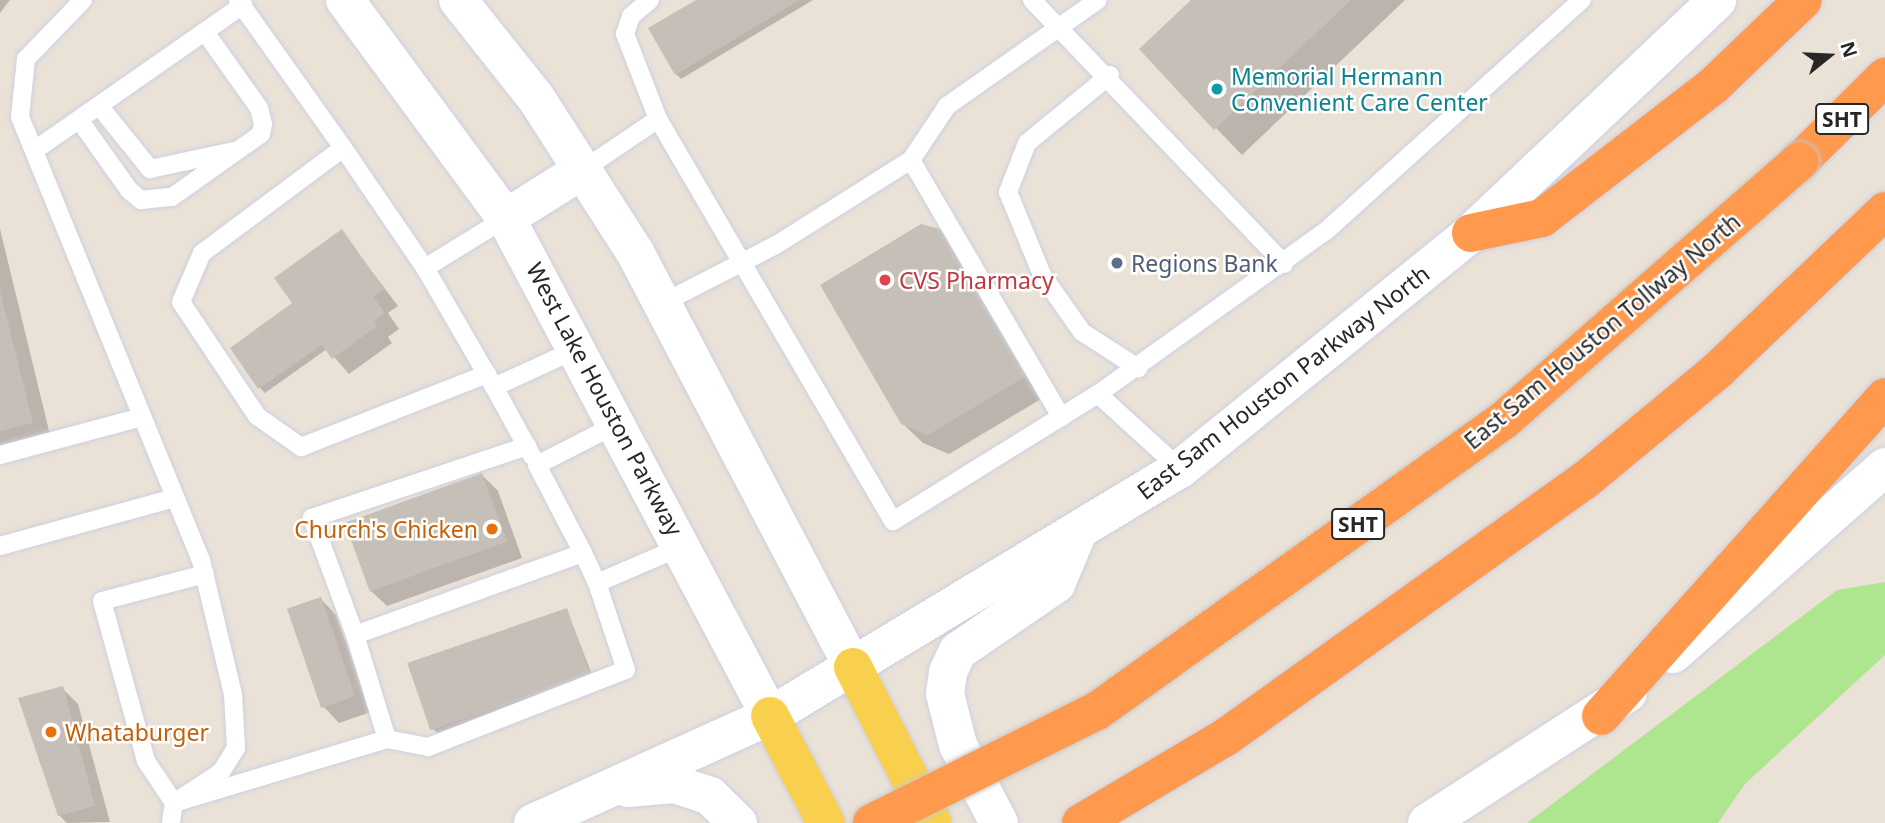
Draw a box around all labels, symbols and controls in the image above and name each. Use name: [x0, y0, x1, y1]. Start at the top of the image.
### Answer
north arrow: [1794, 21, 1864, 91]
text: N: [1834, 38, 1864, 61]
place label: Memorial Hermann Convenient Care Center: [1231, 62, 1488, 116]
marker: Memorial Hermann Convenient Care Center: [1209, 81, 1225, 97]
road number: SHT: [1814, 102, 1870, 136]
street label: East Sam Houston Tollway North: [1458, 207, 1746, 455]
place label: Regions Bank: [1131, 249, 1278, 277]
marker: Regions Bank: [1109, 255, 1125, 271]
street label: West Lake Houston Parkway: [521, 258, 689, 540]
street label: East Sam Houston Parkway North: [1131, 259, 1435, 505]
place label: CVS Pharmacy: [899, 266, 1054, 294]
marker: CVS Pharmacy: [877, 272, 893, 288]
road number: SHT: [1330, 506, 1386, 542]
place label: Church's Chicken: [294, 515, 478, 543]
marker: Church's Chicken: [484, 521, 500, 537]
place label: Whataburger: [65, 718, 209, 746]
marker: Whataburger: [43, 724, 59, 740]

